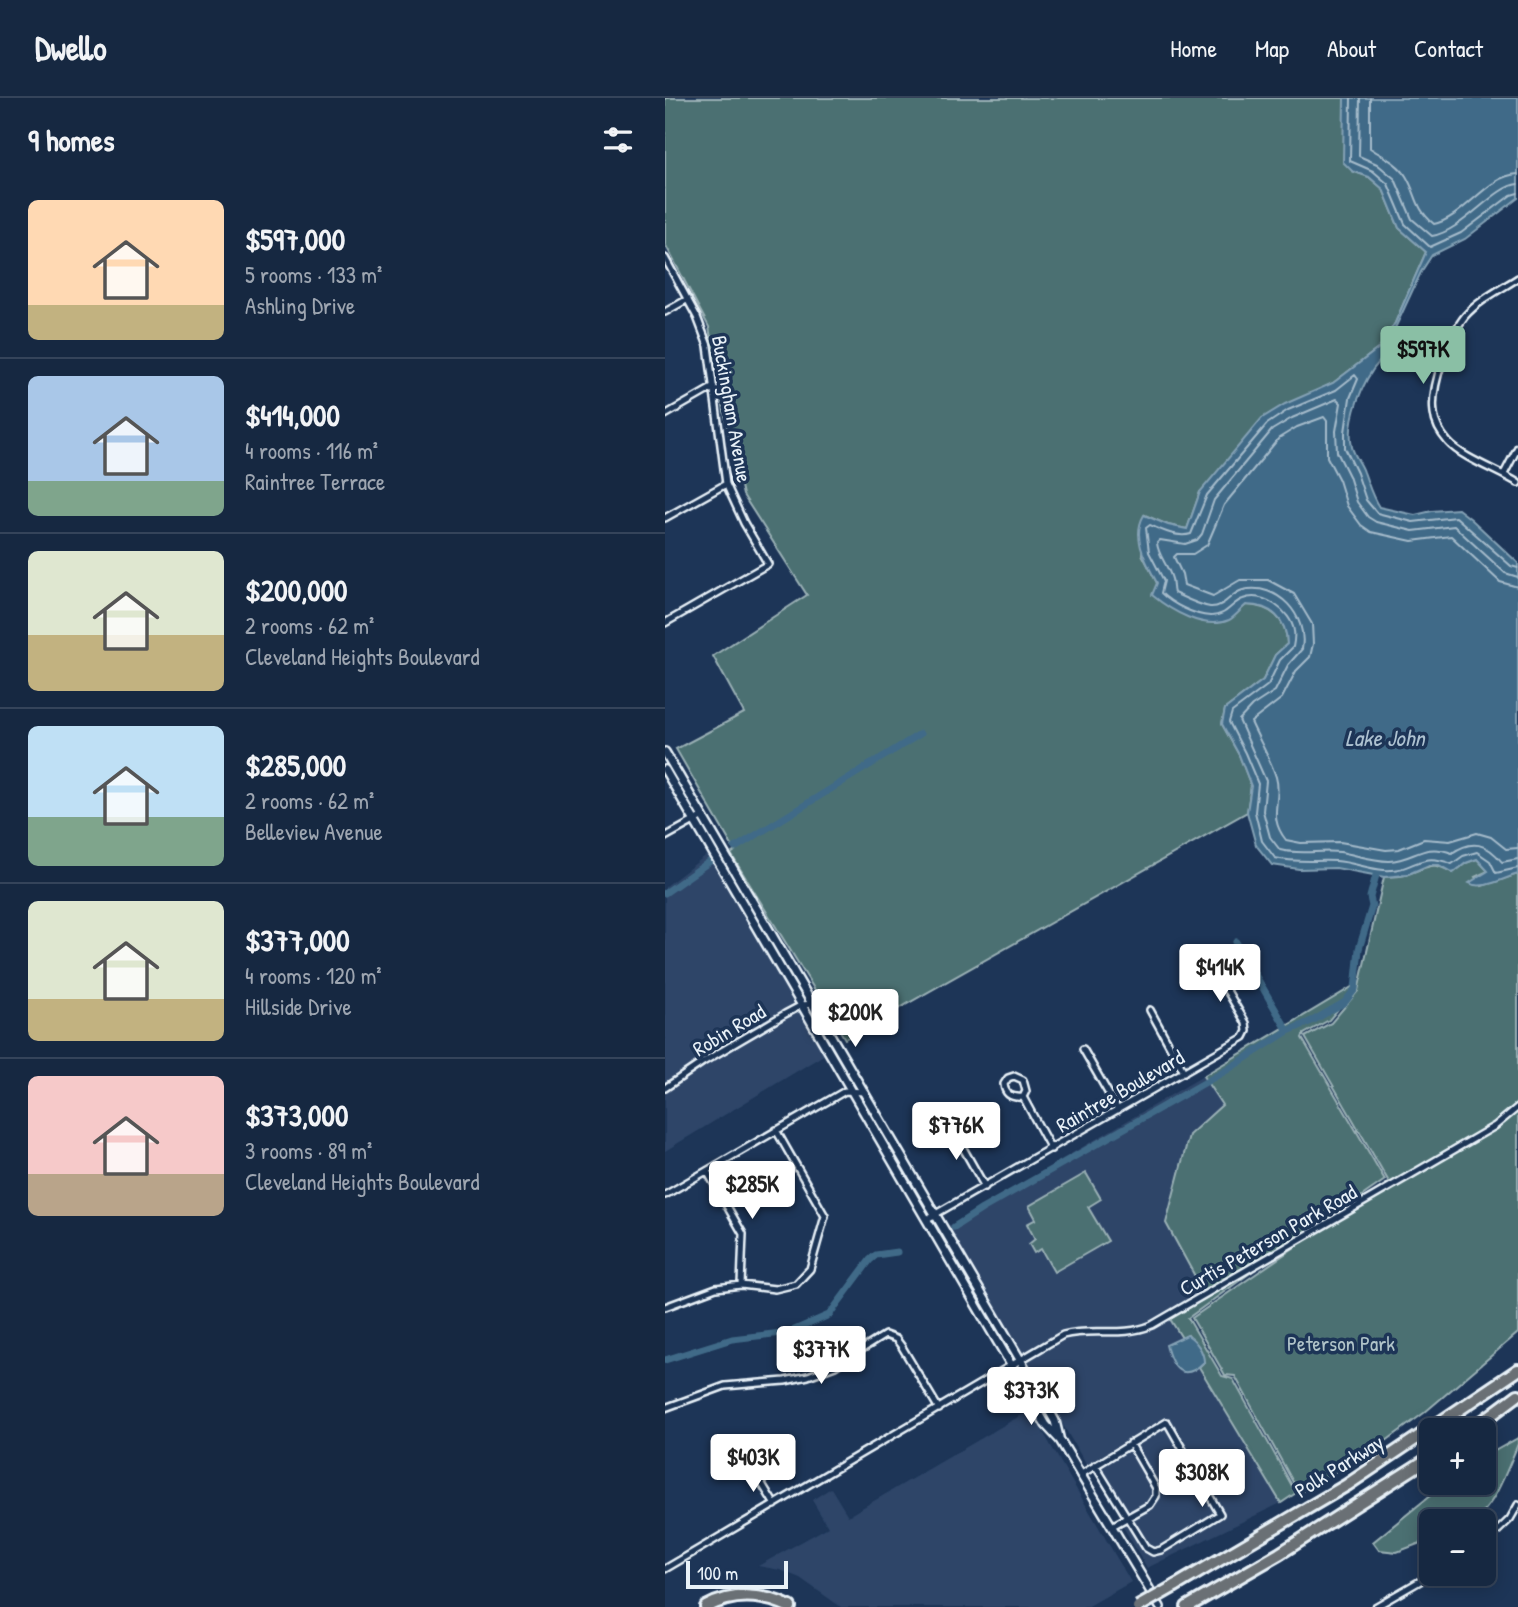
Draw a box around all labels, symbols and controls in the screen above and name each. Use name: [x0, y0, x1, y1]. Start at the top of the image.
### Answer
text: Dwello: [35, 26, 107, 70]
text: Home: [1170, 32, 1217, 64]
text: Map: [1255, 32, 1289, 64]
text: About: [1327, 32, 1376, 64]
text: Contact: [1414, 32, 1483, 64]
text: 9 homes: [28, 120, 115, 160]
icon: filters: [599, 121, 637, 159]
text: $597,000: [245, 219, 345, 259]
icon: home: [84, 228, 168, 312]
text: 5 rooms · 133 m²: [245, 259, 382, 290]
text: Ashling Drive: [245, 290, 355, 321]
pin: $597K: [1374, 327, 1472, 386]
street label: Buckingham Avenue: [705, 333, 759, 485]
text: $597K: [1396, 333, 1450, 364]
text: $414,000: [245, 395, 340, 435]
icon: home: [84, 404, 168, 488]
text: 4 rooms · 116 m²: [245, 435, 378, 466]
text: Raintree Terrace: [245, 466, 385, 497]
text: $200,000: [245, 570, 348, 610]
icon: home: [84, 579, 168, 663]
text: 2 rooms · 62 m²: [245, 610, 374, 641]
text: Cleveland Heights Boulevard: [245, 641, 480, 672]
water label: Lake John: [1345, 722, 1426, 753]
text: $285,000: [245, 745, 346, 785]
icon: home: [84, 754, 168, 838]
text: 2 rooms · 62 m²: [245, 785, 374, 816]
text: Belleview Avenue: [245, 816, 383, 847]
text: $377,000: [245, 920, 350, 960]
icon: home: [84, 929, 168, 1013]
pin: $414K: [1171, 944, 1269, 1004]
text: $414K: [1195, 951, 1245, 982]
text: 4 rooms · 120 m²: [245, 960, 382, 991]
pin: $200K: [806, 990, 904, 1049]
text: Hillside Drive: [245, 991, 352, 1022]
text: $200K: [827, 996, 883, 1027]
street label: Robin Road: [687, 997, 771, 1063]
street label: Raintree Boulevard: [1051, 1043, 1189, 1139]
text: $373,000: [245, 1095, 348, 1135]
pin: $776K: [907, 1102, 1005, 1162]
icon: home: [84, 1104, 168, 1188]
text: $776K: [928, 1109, 984, 1140]
text: 3 rooms · 89 m²: [245, 1135, 372, 1166]
pin: $285K: [703, 1162, 801, 1221]
text: Cleveland Heights Boulevard: [245, 1166, 480, 1197]
text: $285K: [725, 1168, 779, 1199]
street label: Curtis Peterson Park Road: [1174, 1177, 1362, 1303]
pin: $377K: [772, 1326, 870, 1386]
park label: Peterson Park: [1287, 1329, 1395, 1358]
text: $377K: [793, 1333, 849, 1364]
pin: $373K: [982, 1368, 1080, 1427]
text: $373K: [1003, 1374, 1059, 1405]
map controls: [1419, 1418, 1496, 1586]
button: +: [1419, 1418, 1496, 1495]
street label: Polk Parkway: [1289, 1427, 1389, 1505]
pin: $403K: [704, 1434, 802, 1494]
text: $403K: [727, 1441, 779, 1472]
pin: $308K: [1153, 1450, 1251, 1509]
text: $308K: [1175, 1456, 1229, 1487]
button: −: [1419, 1509, 1496, 1586]
scale bar: [686, 1558, 787, 1590]
text: 100 m: [697, 1560, 738, 1586]

